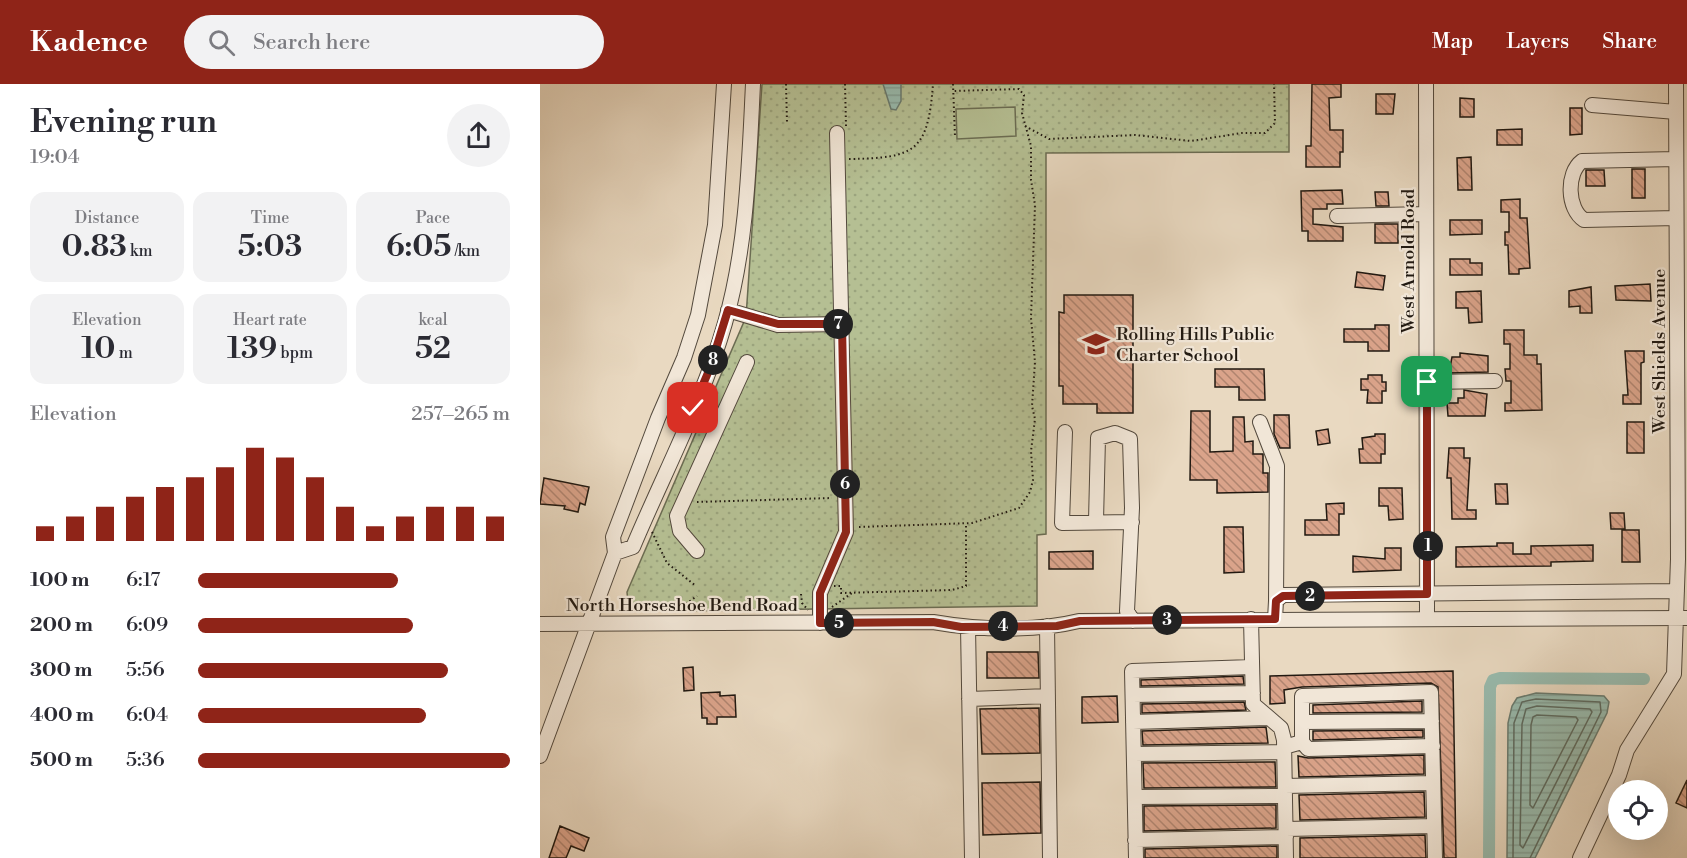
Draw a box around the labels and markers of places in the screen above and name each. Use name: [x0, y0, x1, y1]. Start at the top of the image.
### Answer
pin: 7: [823, 309, 853, 339]
place label: Rolling Hills Public Charter School: [1116, 323, 1275, 367]
school or university icon: Rolling Hills Public Charter School: [1081, 329, 1111, 359]
pin: 8: [698, 345, 728, 375]
pin: [1401, 356, 1452, 407]
pin: [667, 382, 718, 433]
pin: 6: [830, 469, 860, 499]
pin: 1: [1413, 531, 1443, 561]
pin: 2: [1295, 581, 1325, 611]
pin: 3: [1152, 605, 1182, 635]
pin: 5: [824, 608, 854, 638]
pin: 4: [988, 611, 1018, 641]

